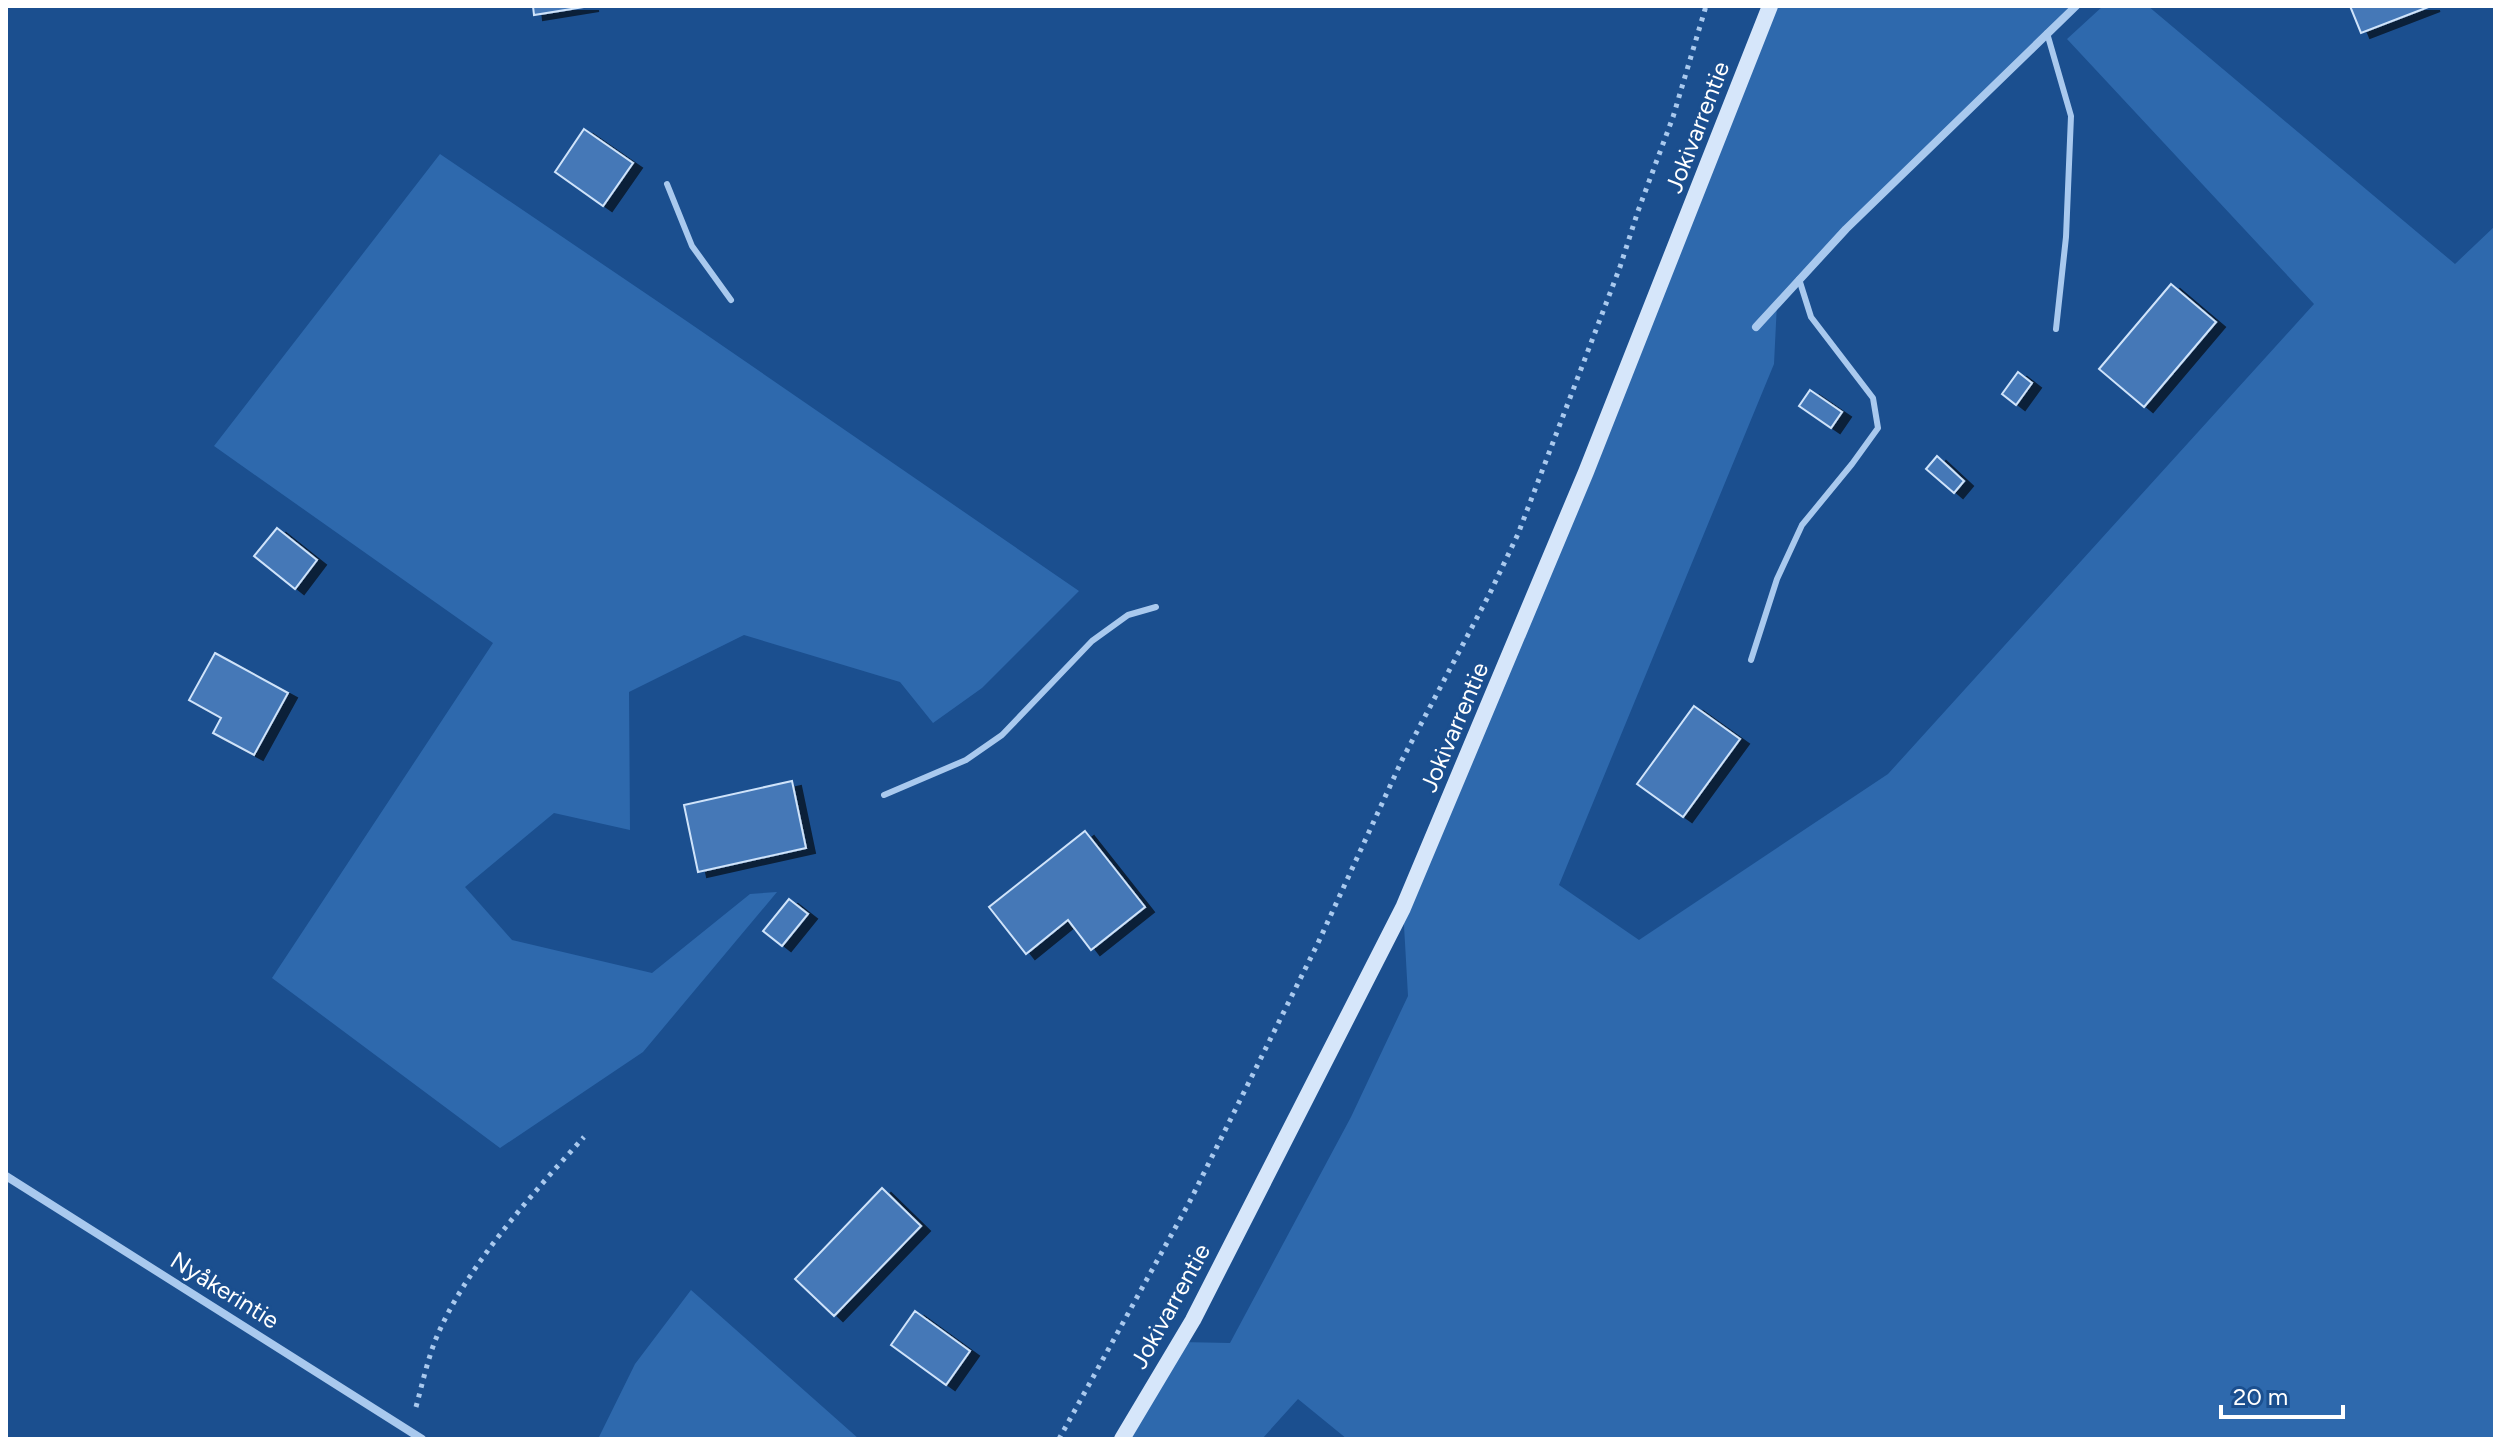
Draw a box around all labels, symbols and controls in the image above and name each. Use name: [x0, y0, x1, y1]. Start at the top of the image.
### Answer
street label: Jokivarrentie: [1659, 57, 1735, 197]
street label: Jokivarrentie: [1414, 658, 1494, 796]
street label: Jokivarrentie: [1124, 1238, 1216, 1374]
street label: Nyåkerintie: [165, 1245, 285, 1335]
scale bar: [2221, 1369, 2343, 1419]
text: 20 m: [2233, 1382, 2288, 1411]

